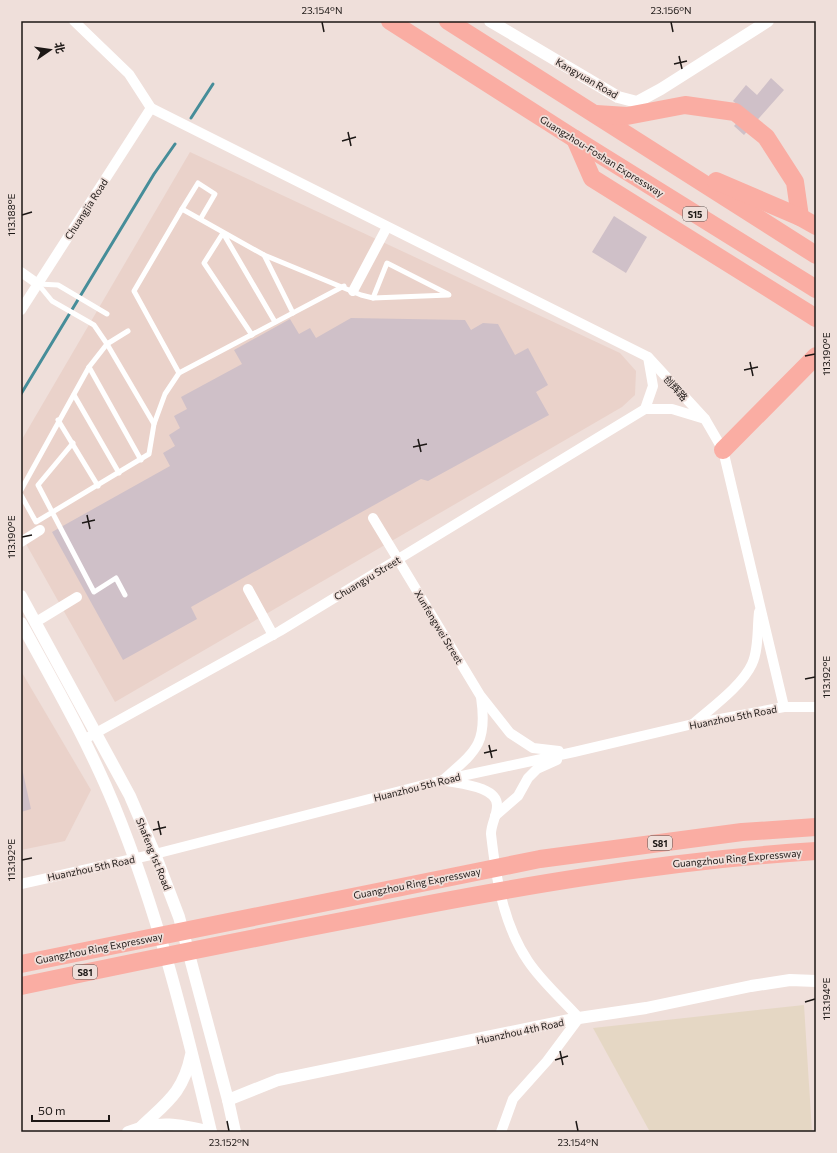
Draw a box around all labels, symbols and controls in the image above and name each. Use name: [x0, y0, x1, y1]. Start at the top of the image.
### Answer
text: 23.154°N: [302, 4, 342, 16]
text: 23.156°N: [651, 4, 691, 16]
north arrow: [30, 30, 70, 70]
text: 北: [53, 41, 68, 54]
street label: Kangyuan Road: [554, 55, 621, 101]
street label: Guangzhou-Foshan Expressway: [538, 113, 666, 199]
street label: Chuangjia Road: [62, 176, 110, 242]
text: 113.188°E: [5, 194, 17, 236]
road number: S15: [683, 207, 707, 221]
text: 113.190°E: [820, 332, 832, 376]
street label: 创辉路: [662, 373, 690, 403]
text: 113.190°E: [5, 515, 17, 559]
street label: Chuangyu Street: [332, 553, 402, 603]
street label: Xunfengwei Street: [412, 588, 466, 666]
text: 113.192°E: [820, 656, 832, 698]
street label: Huanzhou 5th Road: [688, 703, 778, 731]
street label: Huanzhou 5th Road: [372, 770, 462, 804]
street label: Shafeng 1st Road: [134, 816, 174, 892]
road number: S81: [648, 836, 672, 850]
text: 113.192°E: [5, 839, 17, 881]
street label: Guangzhou Ring Expressway: [672, 846, 802, 870]
street label: Huanzhou 5th Road: [46, 853, 136, 883]
street label: Guangzhou Ring Expressway: [352, 865, 482, 901]
street label: Guangzhou Ring Expressway: [34, 930, 164, 966]
road number: S81: [73, 965, 97, 979]
text: 113.194°E: [820, 978, 832, 1020]
street label: Huanzhou 4th Road: [475, 1016, 565, 1046]
scale bar: [32, 1097, 109, 1123]
text: 50 m: [38, 1103, 66, 1117]
text: 23.152°N: [209, 1136, 249, 1148]
text: 23.154°N: [558, 1136, 598, 1148]

